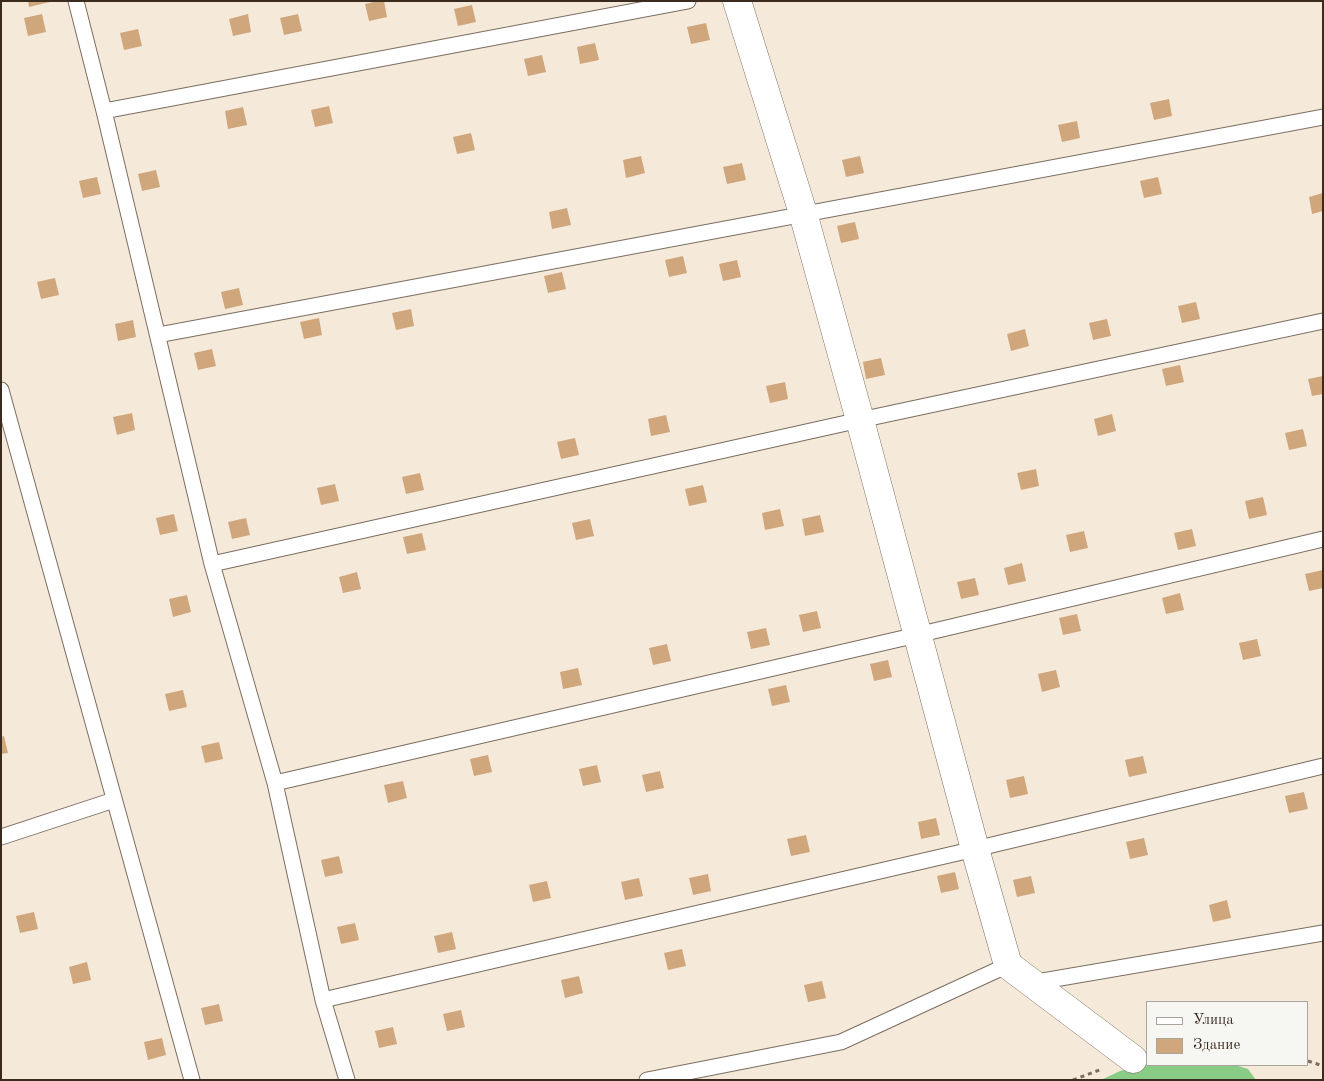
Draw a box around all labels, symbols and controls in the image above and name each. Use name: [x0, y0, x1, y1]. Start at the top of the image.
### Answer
legend: [1146, 1001, 1309, 1066]
text: Улица: [1193, 1013, 1234, 1028]
text: Здание: [1193, 1038, 1240, 1053]

